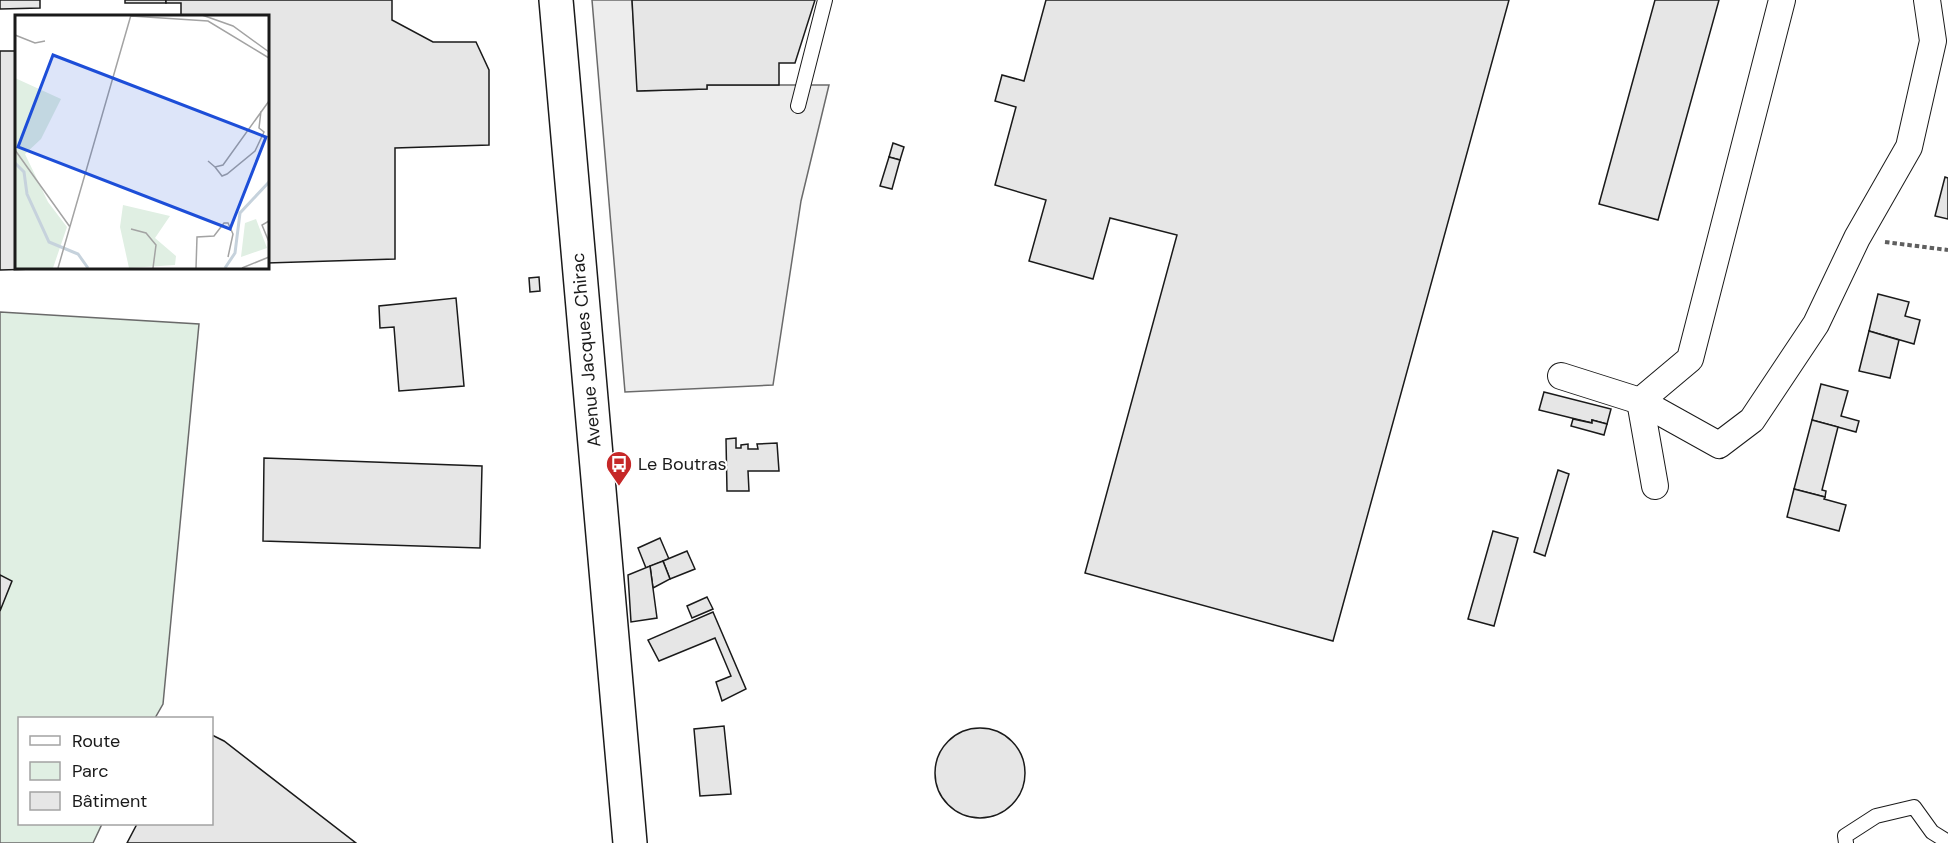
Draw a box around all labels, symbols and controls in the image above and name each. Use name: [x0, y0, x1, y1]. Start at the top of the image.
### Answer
inset map: [15, 15, 268, 268]
street label: Avenue Jacques Chirac: [566, 252, 606, 448]
bus stop icon: Le Boutras: [604, 449, 634, 487]
place label: Le Boutras: [638, 452, 727, 476]
legend: [18, 717, 213, 825]
text: Route: [72, 729, 120, 753]
text: Parc: [72, 759, 108, 783]
text: Bâtiment: [72, 789, 147, 813]

